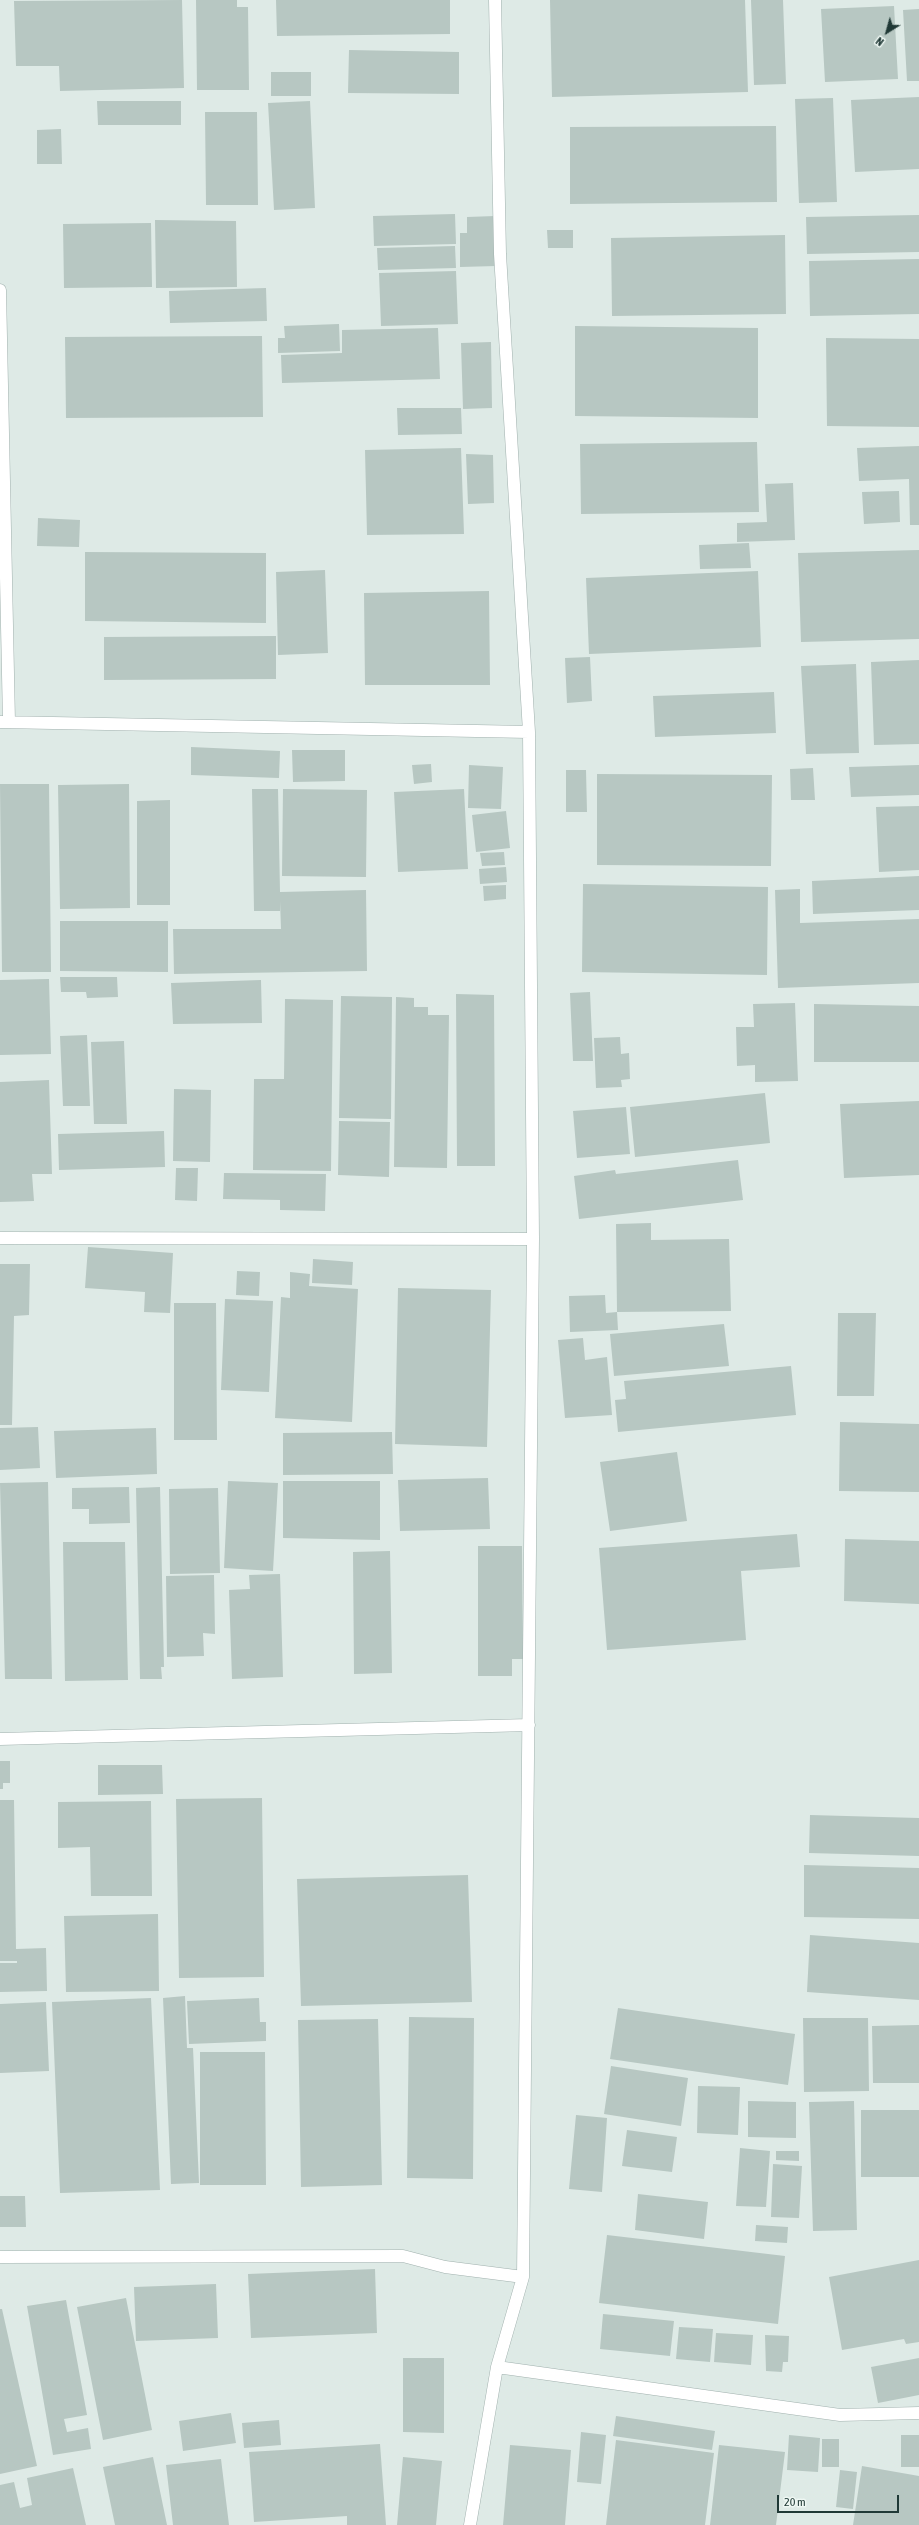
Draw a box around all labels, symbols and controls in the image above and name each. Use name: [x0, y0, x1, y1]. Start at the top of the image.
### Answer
north arrow: [867, 12, 907, 52]
text: N: [874, 35, 886, 48]
scale bar: [779, 2487, 901, 2513]
text: 20 m: [784, 2495, 806, 2509]

